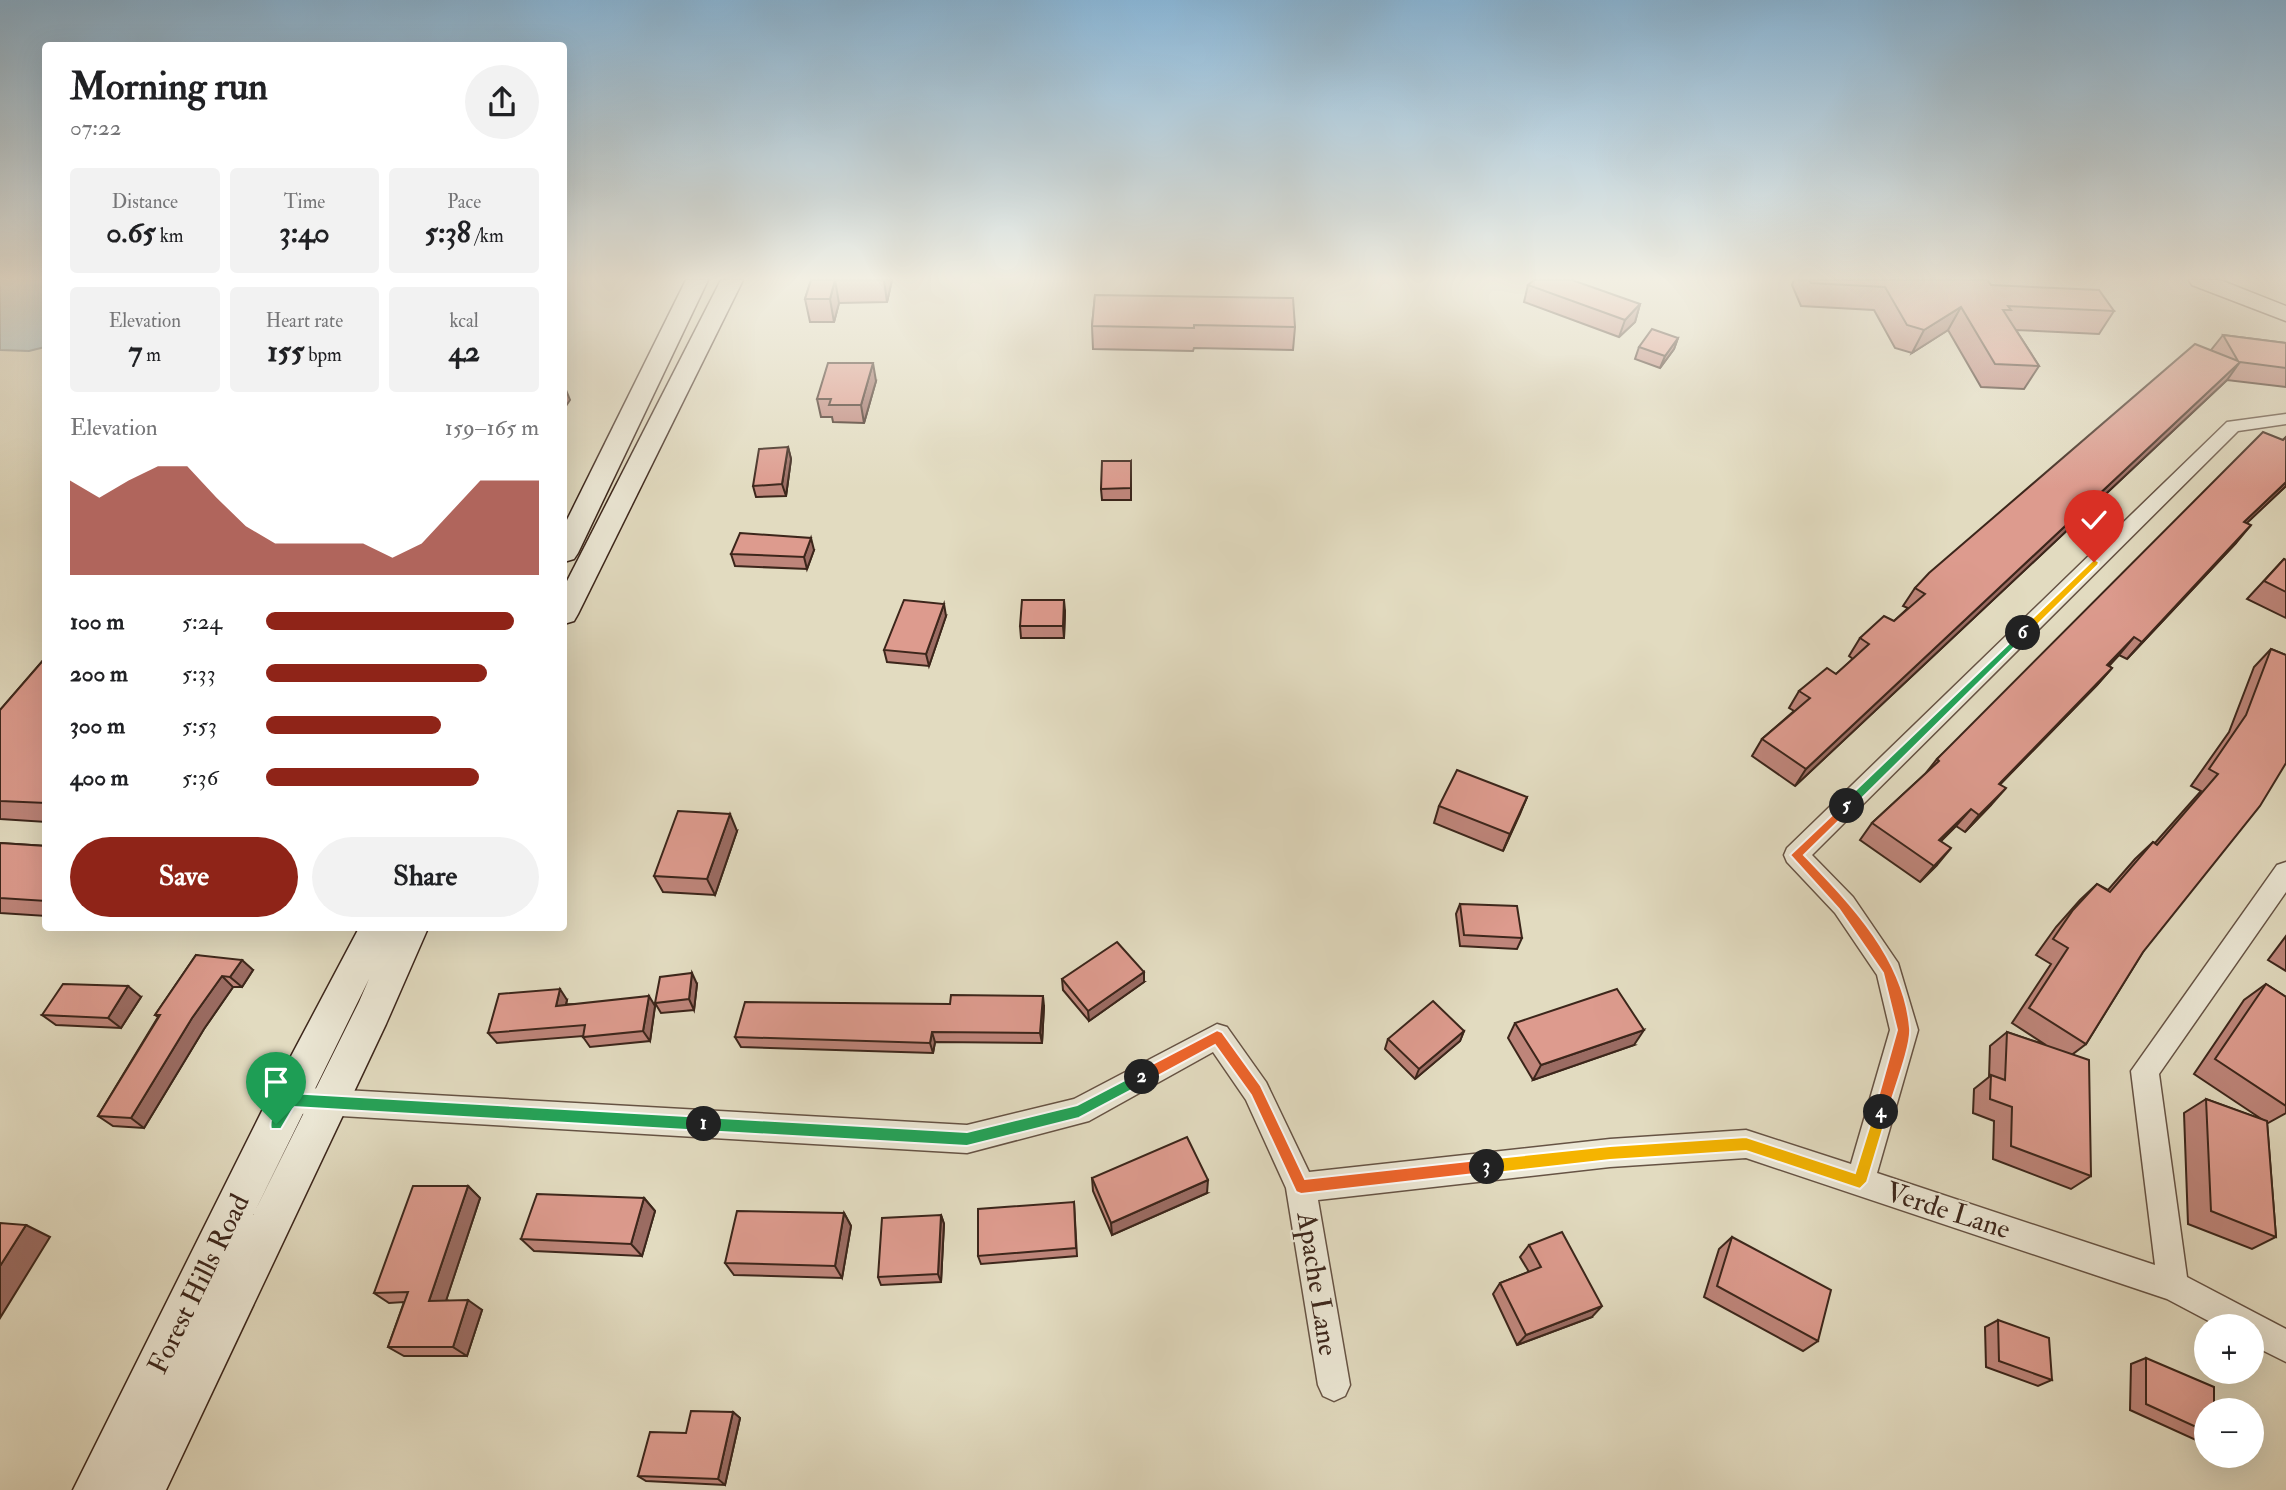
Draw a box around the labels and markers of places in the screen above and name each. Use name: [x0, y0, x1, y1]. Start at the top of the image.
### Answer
pin: [2064, 490, 2124, 562]
pin: 6: [2006, 616, 2040, 650]
pin: 5: [1829, 788, 1864, 824]
pin: [246, 1052, 306, 1124]
pin: 2: [1124, 1060, 1160, 1094]
pin: 4: [1864, 1094, 1898, 1130]
pin: 1: [686, 1106, 722, 1142]
pin: 3: [1470, 1150, 1504, 1184]

